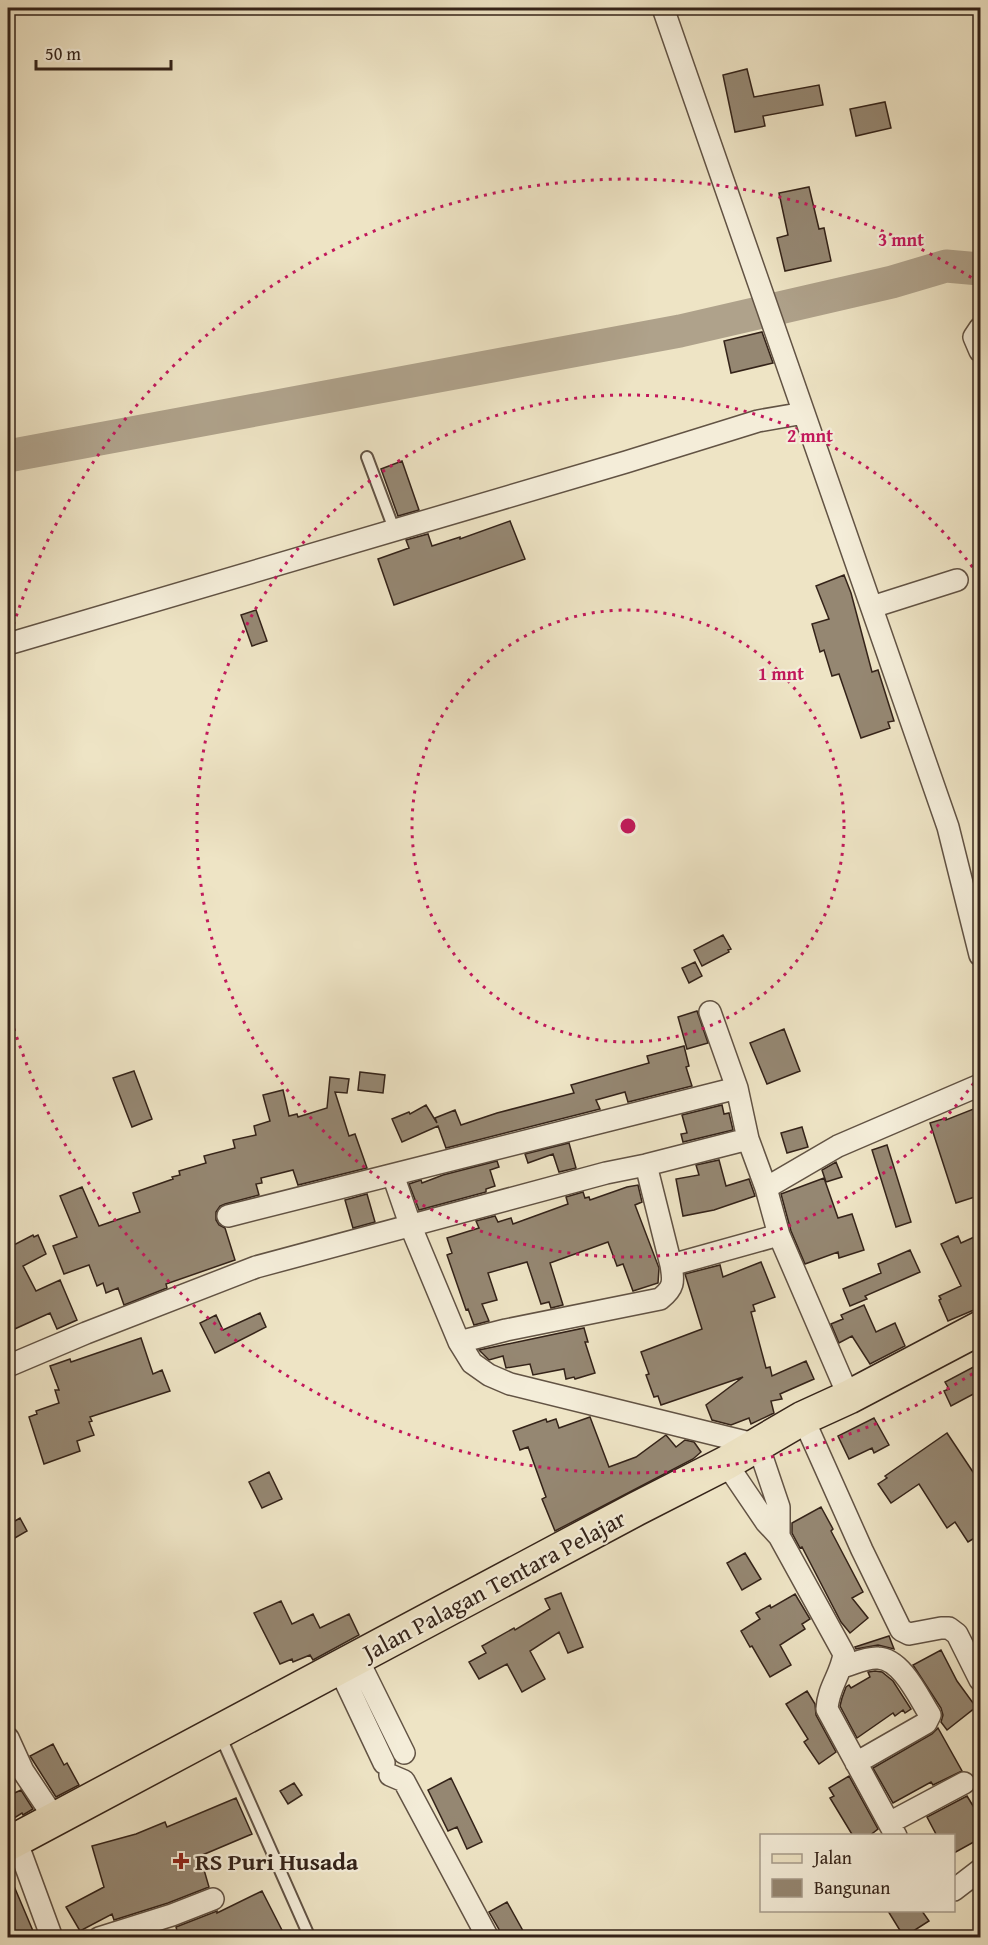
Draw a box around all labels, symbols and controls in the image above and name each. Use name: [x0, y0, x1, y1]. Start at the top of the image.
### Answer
scale bar: [36, 33, 171, 71]
text: 50 m: [45, 40, 81, 67]
text: 3 mnt: [878, 226, 924, 253]
text: 2 mnt: [787, 422, 833, 449]
text: 1 mnt: [758, 660, 804, 687]
centre of rings: [618, 816, 638, 836]
street label: Jalan Palagan Tentara Pelajar: [354, 1501, 632, 1671]
legend: [760, 1834, 955, 1912]
place label: RS Puri Husada: [195, 1844, 359, 1879]
text: Jalan: [812, 1844, 852, 1871]
marker: RS Puri Husada: [172, 1852, 190, 1870]
text: Bangunan: [814, 1874, 890, 1901]

